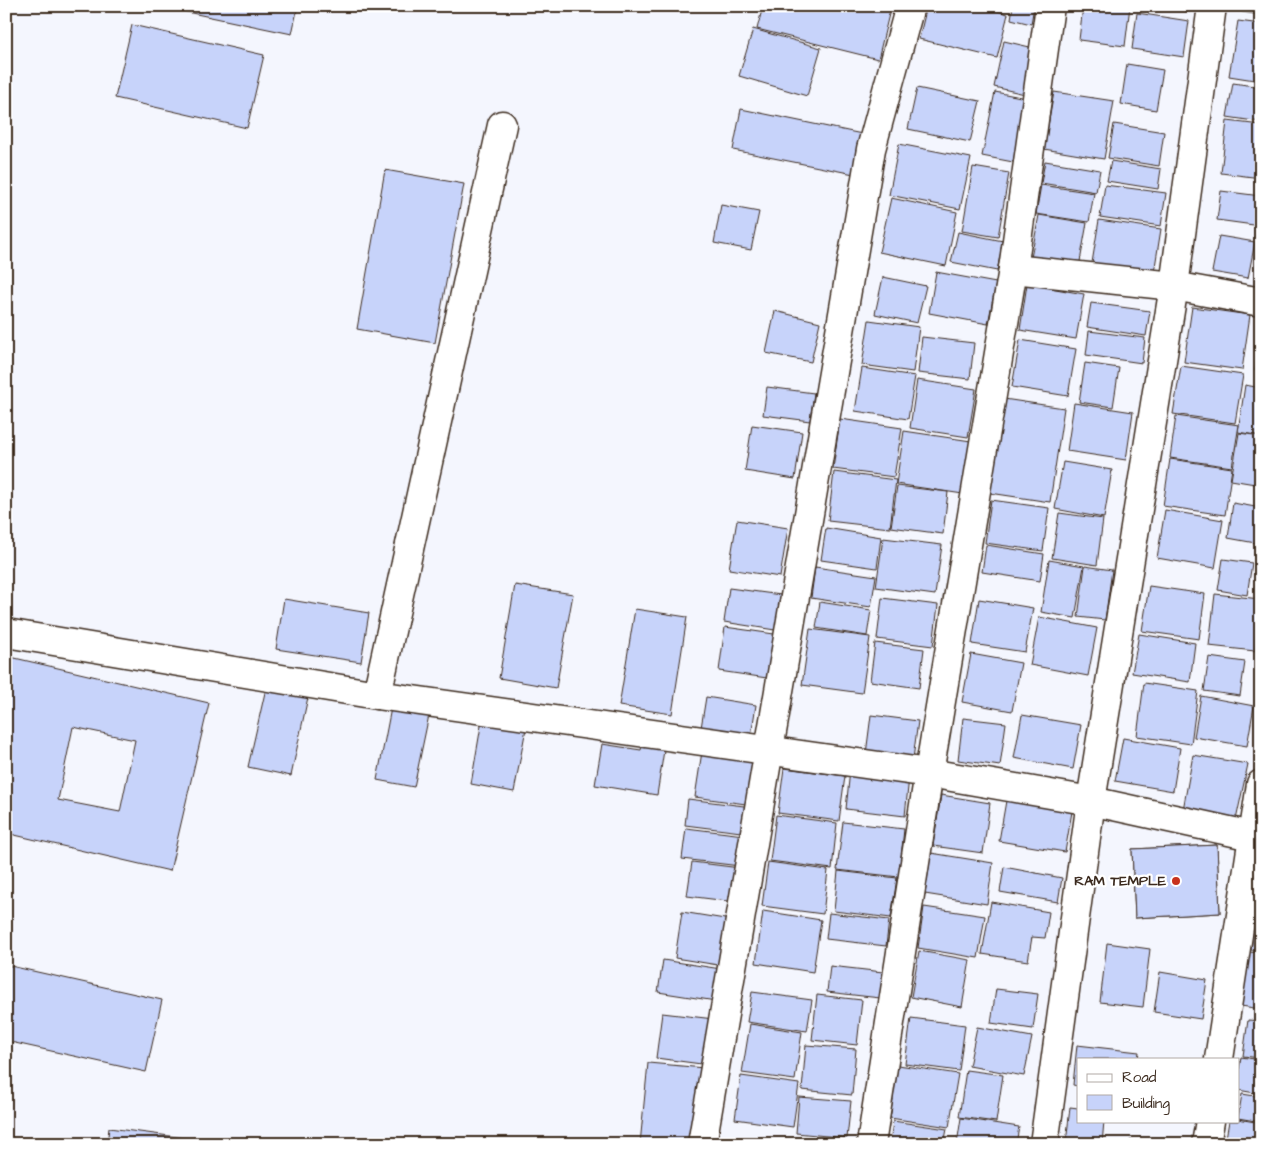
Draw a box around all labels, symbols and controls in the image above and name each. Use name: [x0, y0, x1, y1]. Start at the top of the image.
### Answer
place label: RAM TEMPLE: [1074, 871, 1167, 891]
marker: RAM TEMPLE: [1170, 875, 1182, 887]
legend: [1077, 1058, 1240, 1122]
text: Road: [1122, 1067, 1157, 1088]
text: Building: [1122, 1093, 1170, 1115]

